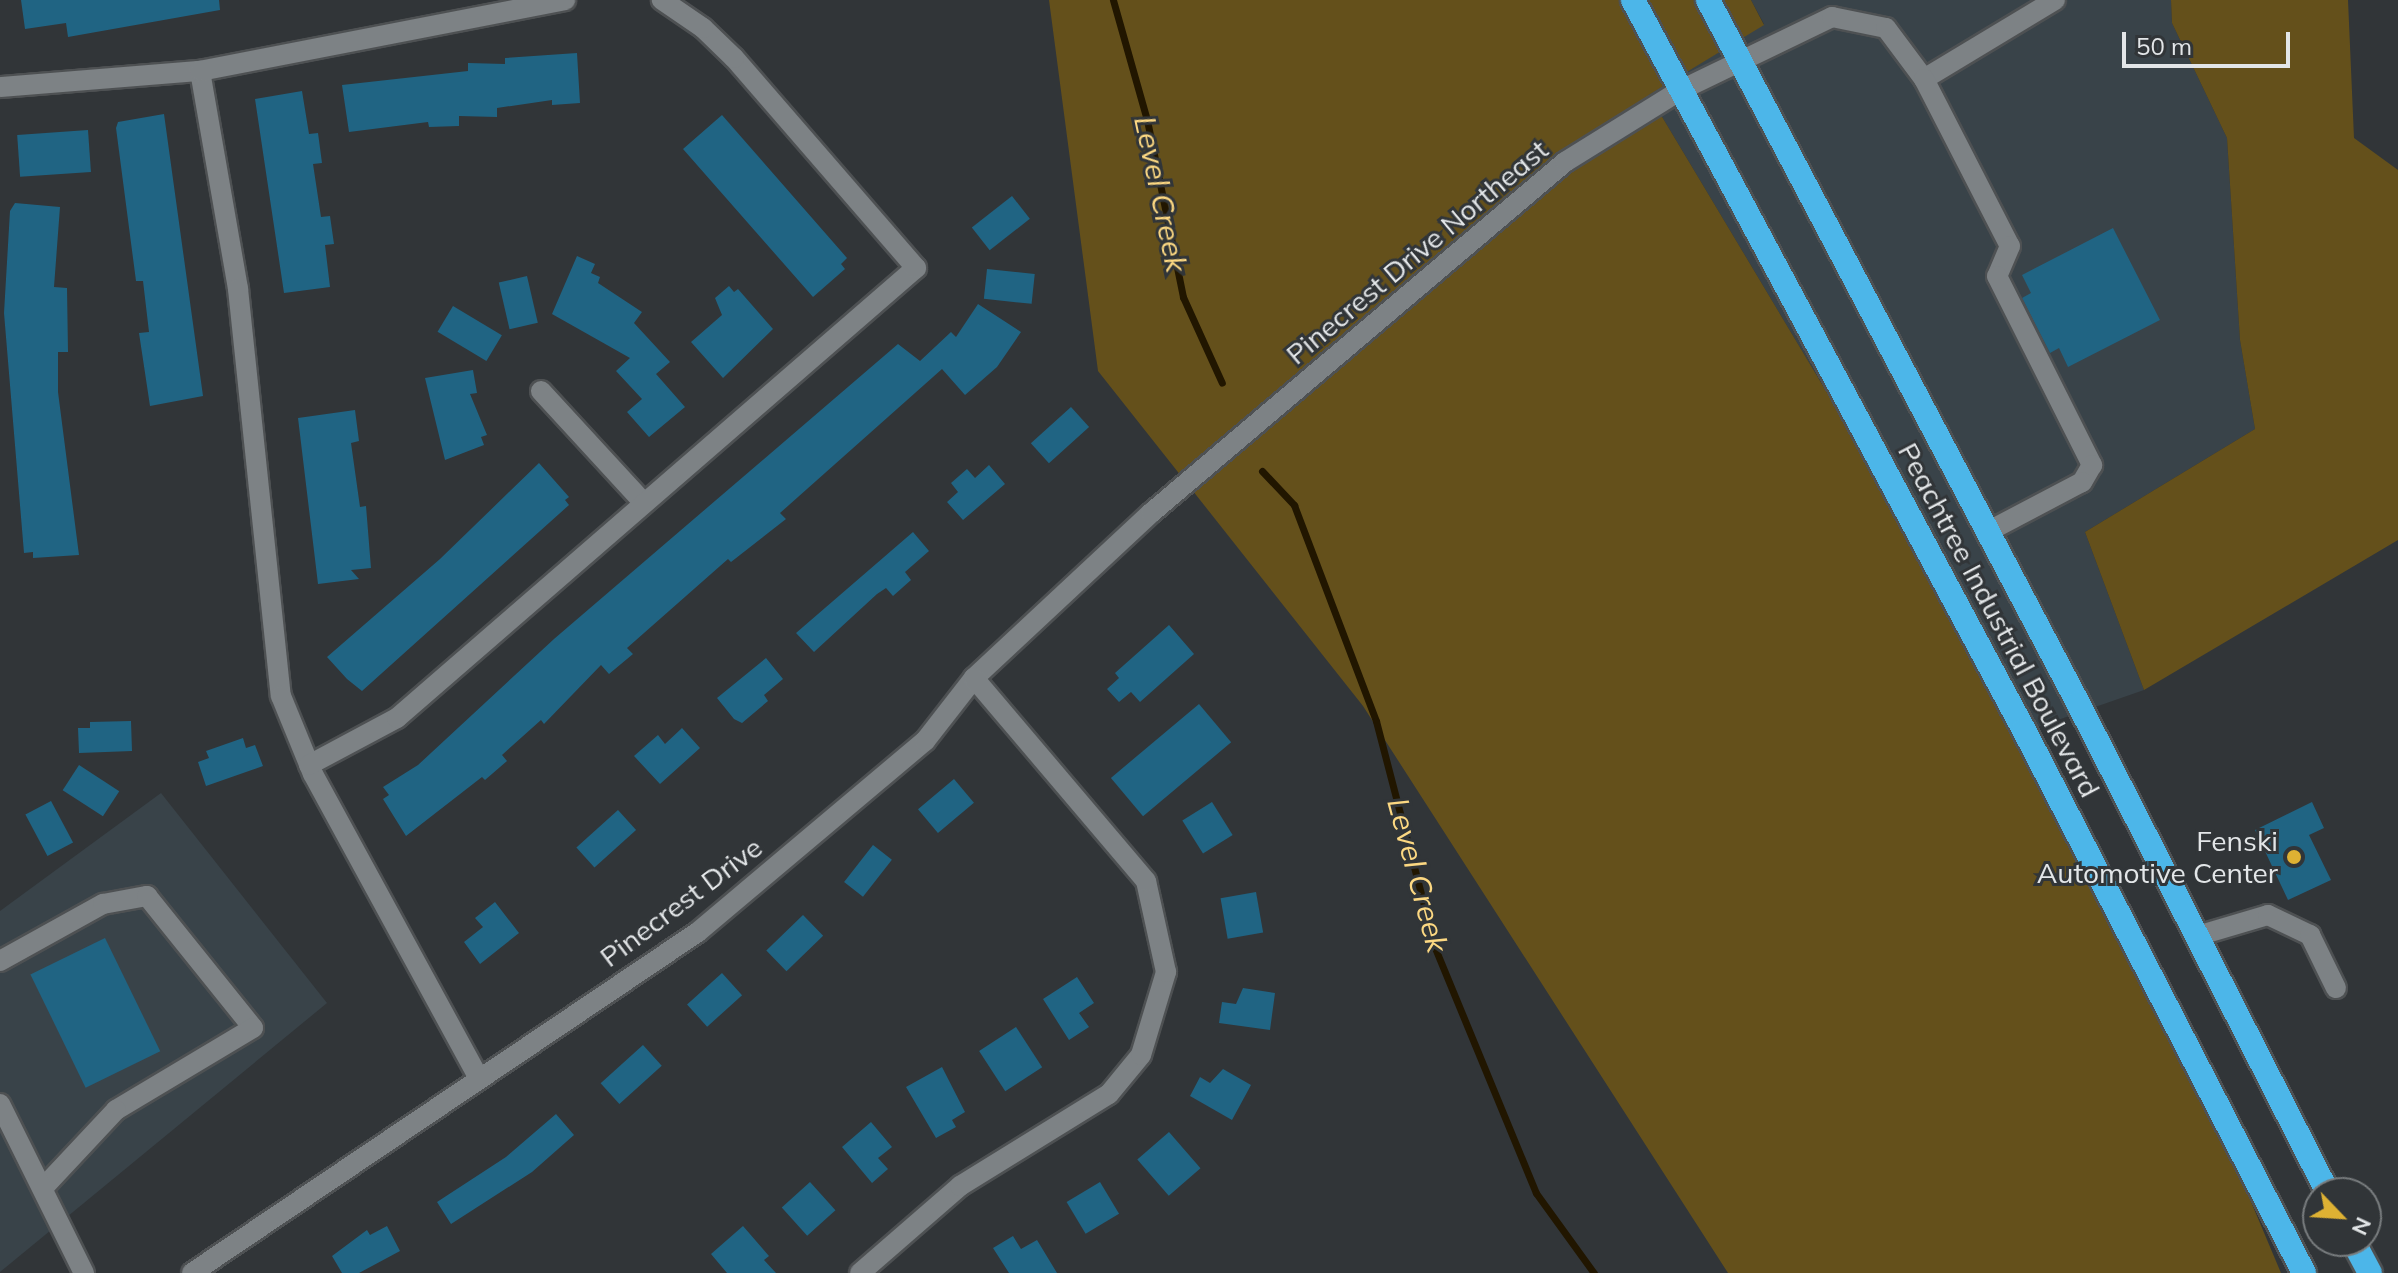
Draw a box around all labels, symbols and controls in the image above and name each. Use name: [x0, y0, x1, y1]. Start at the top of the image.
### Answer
scale bar: [2126, 16, 2294, 66]
text: 50 m: [2136, 31, 2192, 61]
water label: Level Creek: [1127, 113, 1195, 275]
street label: Pinecrest Drive Northeast: [1279, 133, 1555, 371]
street label: Peachtree Industrial Boulevard: [1891, 437, 2107, 803]
water label: Level Creek: [1380, 794, 1456, 956]
place label: Fenski Automotive Center: [2037, 824, 2278, 890]
street label: Pinecrest Drive: [593, 830, 769, 974]
marker: Fenski Automotive Center: [2285, 848, 2303, 866]
north arrow: [2302, 1177, 2382, 1257]
text: N: [2346, 1213, 2378, 1240]

